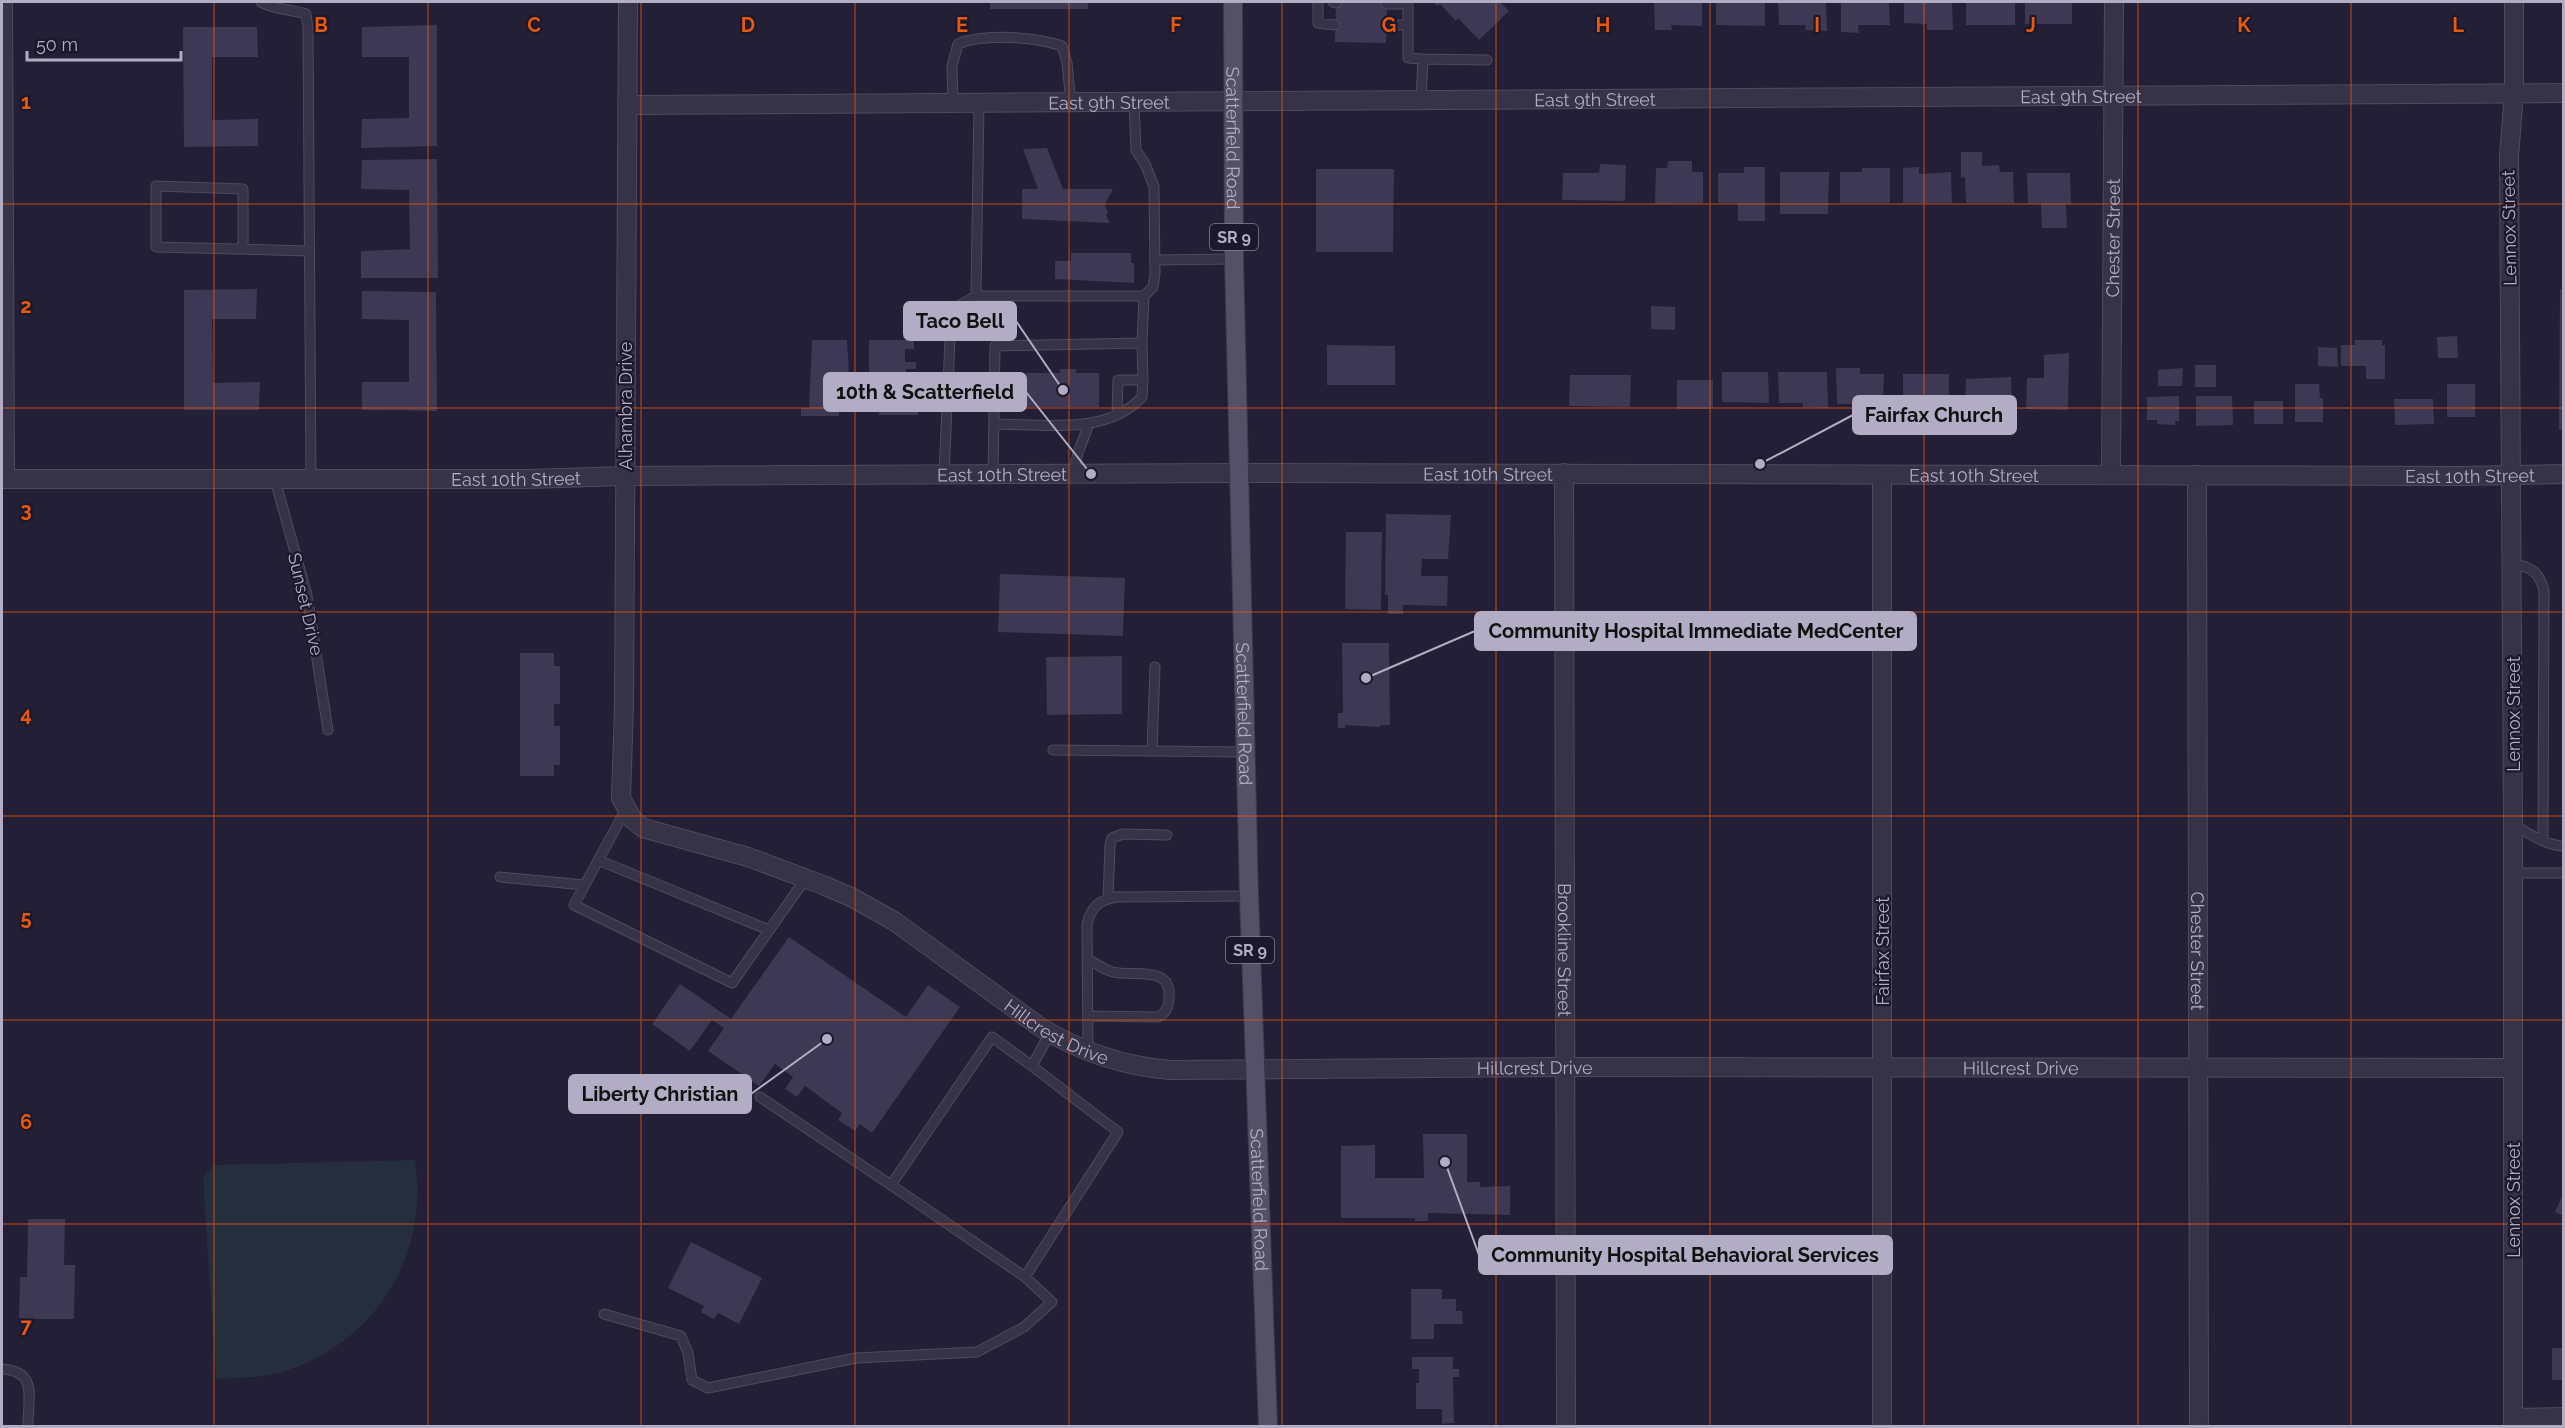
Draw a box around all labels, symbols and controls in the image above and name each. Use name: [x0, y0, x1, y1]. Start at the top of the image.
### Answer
text: B: [314, 13, 328, 37]
text: C: [527, 13, 541, 37]
text: D: [741, 13, 755, 37]
text: E: [956, 13, 968, 37]
text: F: [1170, 13, 1182, 37]
text: G: [1382, 13, 1396, 37]
text: H: [1596, 13, 1610, 37]
text: I: [1814, 13, 1820, 37]
text: J: [2026, 13, 2036, 37]
text: K: [2237, 13, 2251, 37]
text: L: [2452, 13, 2464, 37]
scale bar: [27, 24, 182, 62]
text: 50 m: [36, 34, 78, 55]
street label: Scatterfield Road: [1223, 66, 1244, 210]
street label: East 9th Street: [2020, 85, 2142, 107]
street label: East 9th Street: [1534, 88, 1656, 110]
text: 1: [21, 90, 31, 114]
street label: East 9th Street: [1048, 91, 1170, 113]
street label: Lennox Street: [2497, 170, 2521, 286]
street label: Chester Street: [2102, 178, 2123, 298]
road number: SR 9: [1210, 224, 1258, 250]
text: 2: [20, 294, 32, 318]
callout: Taco Bell: [904, 302, 1016, 340]
text: Taco Bell: [916, 309, 1005, 333]
street label: Alhambra Drive: [615, 341, 636, 470]
callout: 10th & Scatterfield: [824, 373, 1026, 411]
text: 10th & Scatterfield: [836, 380, 1014, 404]
callout: Fairfax Church: [1853, 396, 2016, 434]
text: Fairfax Church: [1865, 403, 2003, 427]
street label: East 10th Street: [937, 463, 1067, 485]
street label: East 10th Street: [1423, 463, 1553, 484]
street label: East 10th Street: [1909, 464, 2039, 485]
street label: East 10th Street: [2405, 464, 2535, 487]
street label: East 10th Street: [451, 467, 581, 490]
text: 3: [20, 498, 32, 522]
street label: Sunset Drive: [284, 551, 328, 658]
callout: Community Hospital Immediate MedCenter: [1475, 612, 1916, 650]
text: Community Hospital Immediate MedCenter: [1488, 619, 1904, 643]
street label: Scatterfield Road: [1233, 642, 1257, 786]
street label: Lennox Street: [2503, 656, 2524, 772]
text: 4: [20, 702, 32, 726]
street label: Brookline Street: [1554, 883, 1576, 1017]
street label: Chester Street: [2187, 891, 2209, 1011]
street label: Fairfax Street: [1872, 897, 1893, 1005]
text: 5: [20, 906, 32, 930]
road number: SR 9: [1226, 937, 1274, 963]
street label: Hillcrest Drive: [1001, 994, 1112, 1068]
street label: Hillcrest Drive: [1477, 1056, 1593, 1078]
street label: Hillcrest Drive: [1963, 1057, 2079, 1078]
callout: Liberty Christian: [569, 1075, 751, 1113]
text: Liberty Christian: [582, 1082, 738, 1106]
text: 6: [20, 1110, 32, 1134]
street label: Scatterfield Road: [1247, 1128, 1273, 1271]
street label: Lennox Street: [2503, 1142, 2524, 1258]
callout: Community Hospital Behavioral Services: [1479, 1236, 1892, 1274]
text: Community Hospital Behavioral Services: [1491, 1243, 1879, 1267]
text: 7: [20, 1314, 32, 1338]

